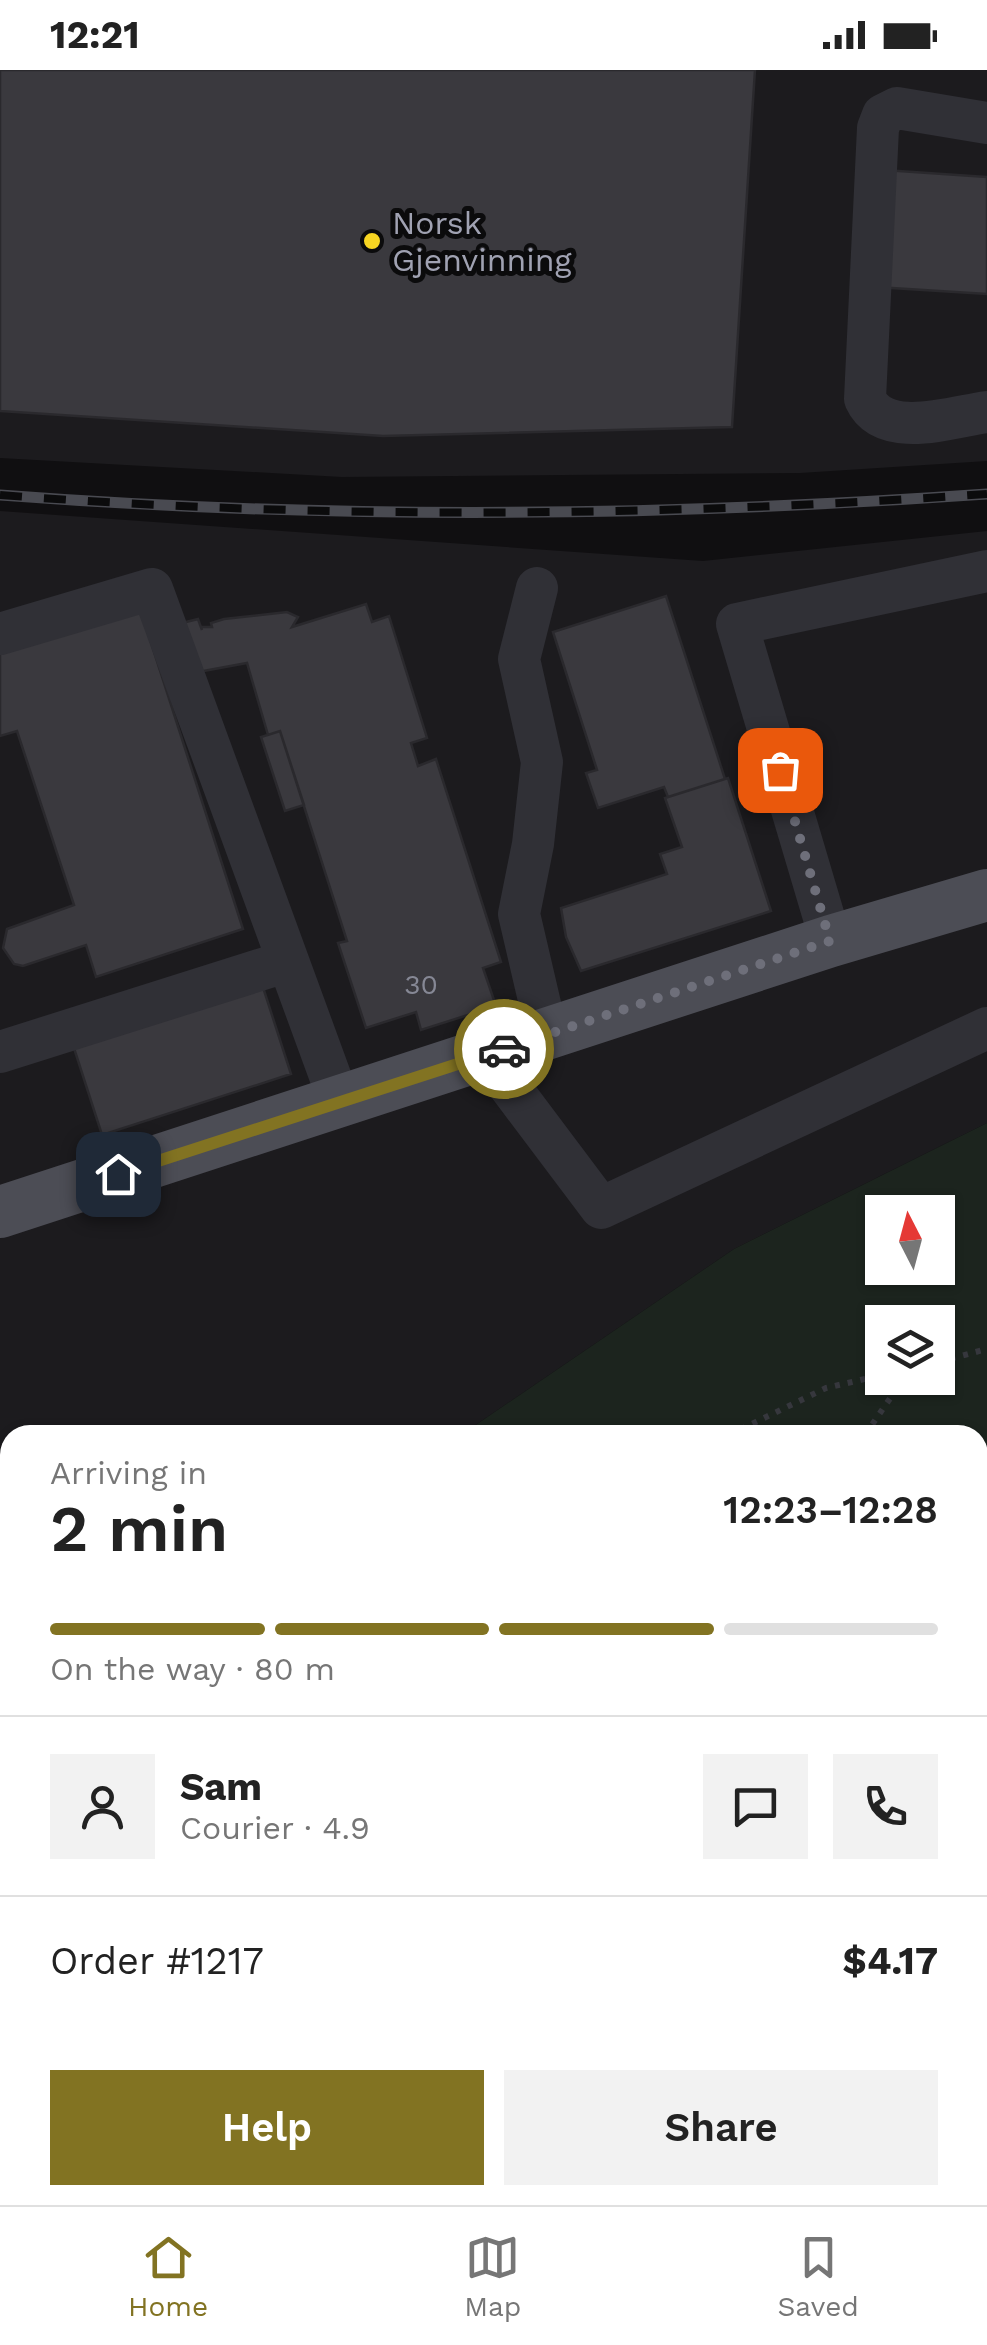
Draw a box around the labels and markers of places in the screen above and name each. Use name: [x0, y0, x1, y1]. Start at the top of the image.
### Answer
place label: Norsk Gjenvinning: [392, 204, 573, 279]
marker: Norsk Gjenvinning: [361, 230, 383, 252]
pin: [738, 728, 823, 813]
pin: [76, 1132, 161, 1217]

